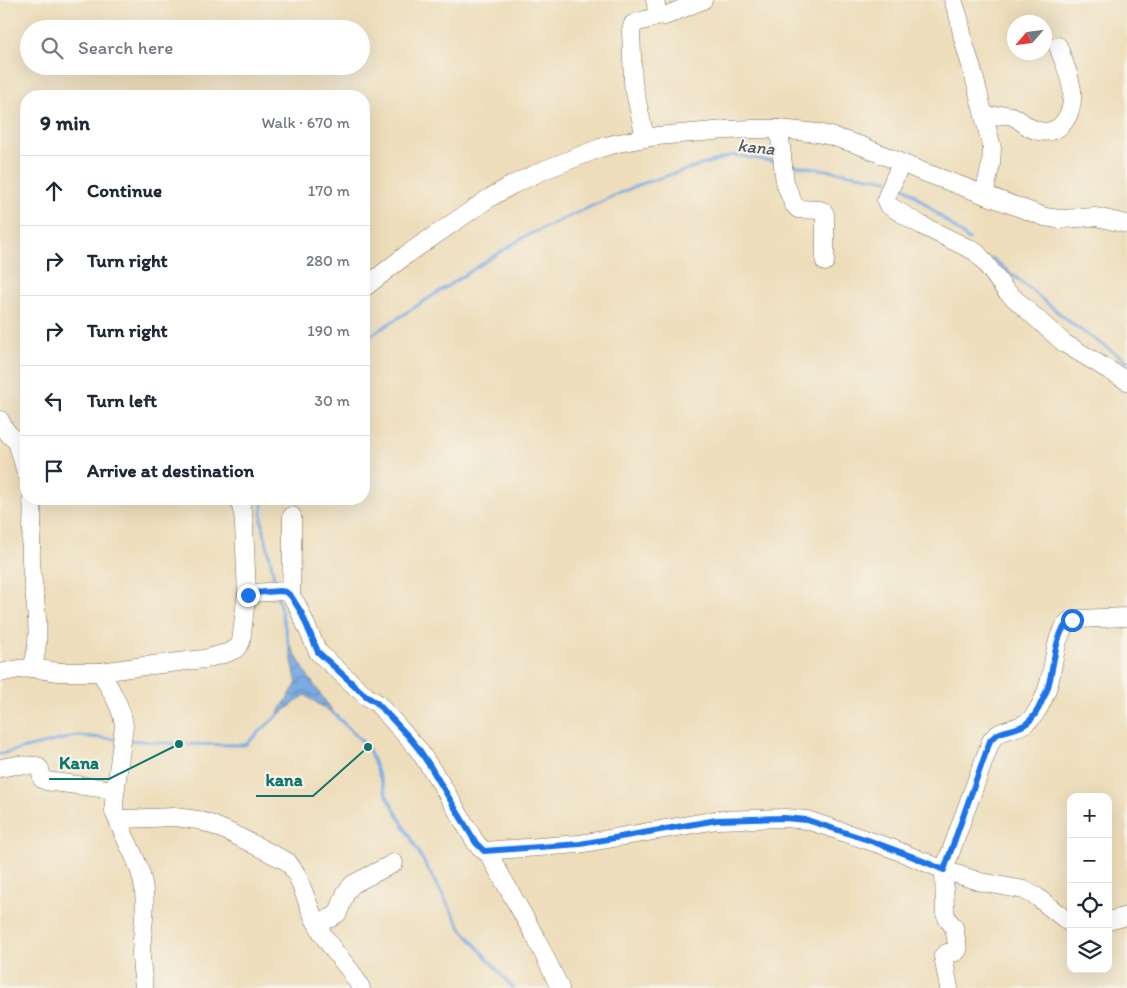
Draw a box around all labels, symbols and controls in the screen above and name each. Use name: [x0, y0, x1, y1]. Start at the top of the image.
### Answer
north arrow: [1007, 15, 1052, 60]
search box: [20, 20, 370, 75]
icon: search: [38, 34, 66, 62]
text: Search here: [78, 36, 173, 59]
text: 9 min: [40, 110, 90, 135]
text: Walk · 670 m: [262, 113, 350, 132]
water label: kana: [736, 134, 777, 160]
icon: ahead: [40, 177, 68, 205]
text: Continue: [87, 179, 162, 202]
text: 170 m: [308, 181, 350, 200]
icon: right: [40, 247, 68, 275]
text: Turn right: [87, 249, 168, 272]
text: 280 m: [306, 251, 350, 270]
icon: right: [40, 317, 68, 345]
text: Turn right: [87, 319, 168, 342]
text: 190 m: [307, 321, 350, 340]
icon: left: [40, 387, 68, 415]
text: Turn left: [87, 389, 157, 412]
text: 30 m: [314, 391, 350, 410]
icon: arrive: [40, 457, 68, 485]
text: Arrive at destination: [87, 459, 254, 482]
route end: [237, 584, 260, 607]
route start: [1061, 609, 1084, 632]
callout: Kana: [49, 746, 109, 779]
text: Kana: [59, 752, 99, 774]
callout: kana: [256, 763, 313, 796]
text: kana: [265, 769, 303, 791]
map controls: [1067, 793, 1112, 973]
button: +: [1067, 793, 1112, 838]
button: −: [1067, 838, 1112, 883]
button: locate: [1067, 883, 1112, 928]
button: layers: [1067, 928, 1112, 973]

